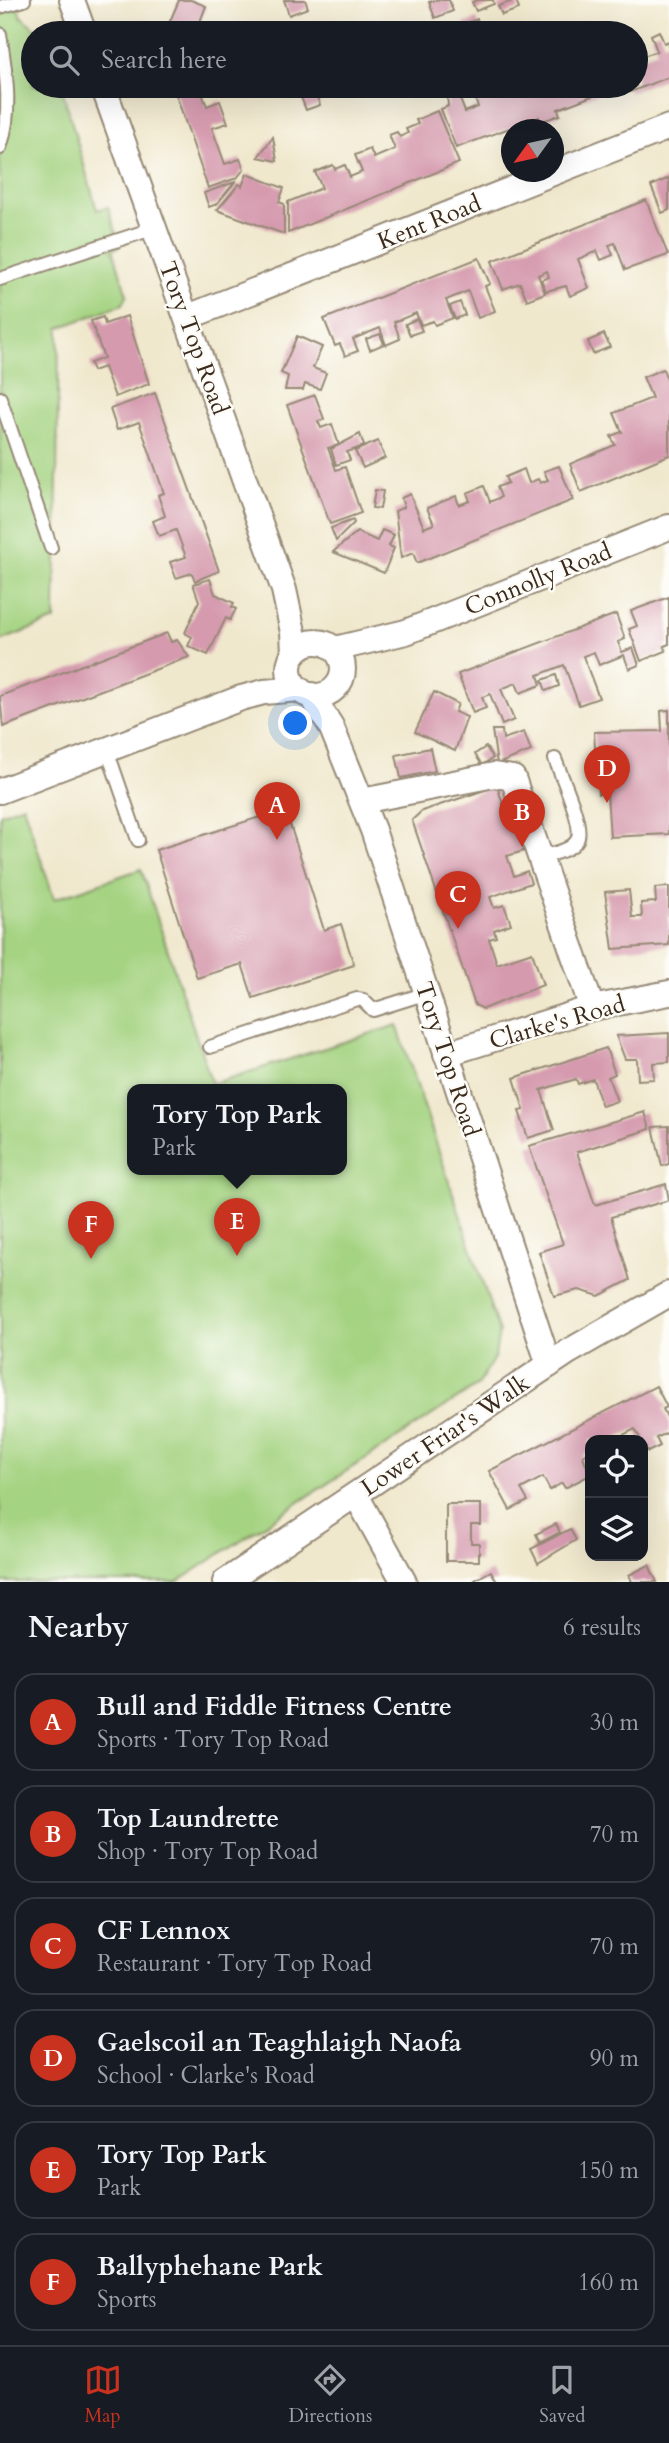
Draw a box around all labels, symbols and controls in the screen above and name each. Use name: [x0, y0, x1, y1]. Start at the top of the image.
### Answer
search box: [21, 21, 648, 98]
icon: search: [45, 41, 83, 79]
text: Search here: [101, 42, 227, 77]
north arrow: [501, 119, 564, 182]
street label: Kent Road: [372, 187, 486, 258]
street label: Tory Top Road: [150, 257, 237, 420]
street label: Connolly Road: [460, 535, 617, 624]
your location: [278, 706, 312, 740]
pin: D: [584, 745, 630, 803]
pin: A: [254, 782, 300, 840]
pin: B: [499, 789, 545, 847]
pin: C: [435, 871, 481, 929]
street label: Tory Top Road: [407, 977, 488, 1141]
street label: Clarke's Road: [485, 987, 629, 1058]
popup: [127, 1084, 347, 1175]
text: Tory Top Park: [152, 1097, 322, 1132]
text: Park: [152, 1132, 196, 1163]
pin: E: [214, 1198, 260, 1256]
pin: F: [68, 1201, 114, 1259]
street label: Lower Friar's Walk: [354, 1367, 536, 1504]
map controls: [585, 1435, 648, 1561]
button: locate: [585, 1435, 648, 1498]
button: layers: [585, 1498, 648, 1561]
text: Nearby: [28, 1607, 129, 1648]
text: 6 results: [563, 1612, 641, 1643]
text: Bull and Fiddle Fitness Centre: [97, 1689, 452, 1724]
text: A: [44, 1707, 62, 1738]
text: 30 m: [590, 1707, 639, 1738]
text: Sports · Tory Top Road: [97, 1724, 329, 1755]
text: Top Laundrette: [97, 1801, 279, 1836]
text: B: [45, 1819, 61, 1850]
text: 70 m: [590, 1819, 639, 1850]
text: Shop · Tory Top Road: [97, 1836, 318, 1867]
text: CF Lennox: [97, 1913, 230, 1948]
text: C: [44, 1931, 62, 1962]
text: 70 m: [590, 1931, 639, 1962]
text: Restaurant · Tory Top Road: [97, 1948, 372, 1979]
text: Gaelscoil an Teaghlaigh Naofa: [97, 2025, 462, 2060]
text: D: [43, 2043, 63, 2074]
text: 90 m: [590, 2043, 639, 2074]
text: School · Clarke's Road: [97, 2060, 315, 2091]
text: Tory Top Park: [97, 2137, 267, 2172]
text: E: [46, 2155, 60, 2186]
text: 150 m: [578, 2155, 639, 2186]
text: Park: [97, 2172, 141, 2203]
text: Ballyphehane Park: [97, 2249, 323, 2284]
text: F: [46, 2267, 60, 2298]
text: 160 m: [578, 2267, 639, 2298]
text: Sports: [97, 2284, 157, 2315]
tab: Map: [84, 2361, 122, 2429]
tab: Directions: [289, 2361, 372, 2429]
tab: Saved: [539, 2361, 585, 2429]

